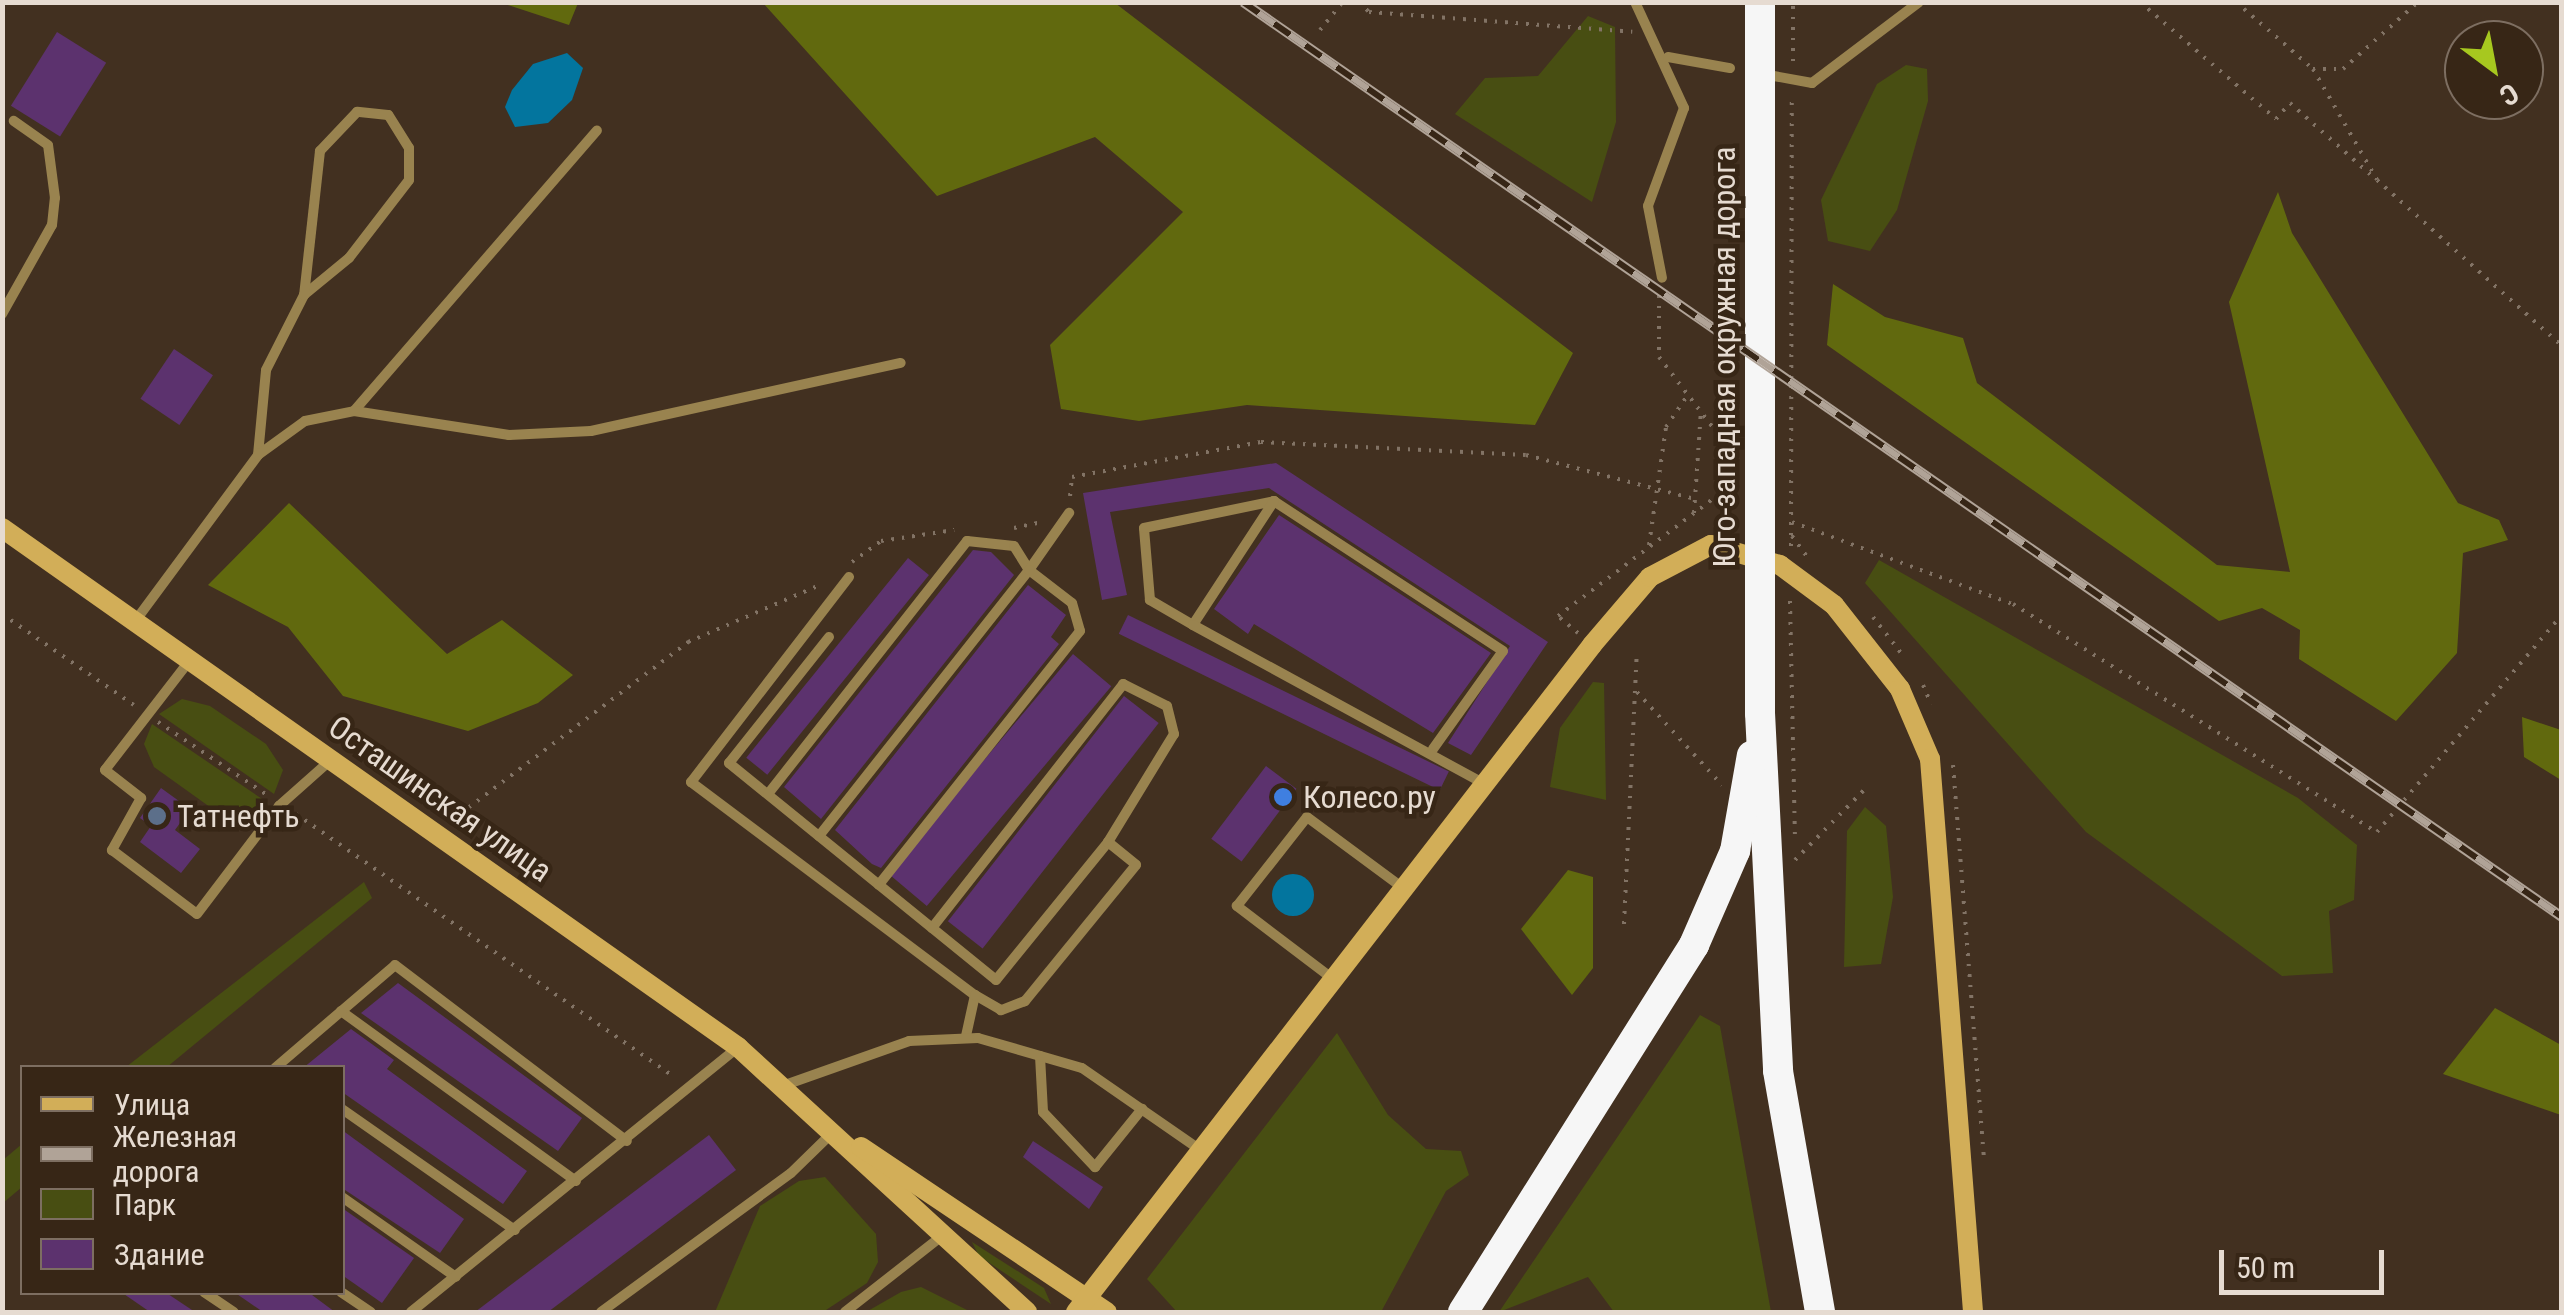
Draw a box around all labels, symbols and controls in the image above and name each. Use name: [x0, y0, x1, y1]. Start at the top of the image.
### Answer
north arrow: [2444, 20, 2544, 120]
text: С: [2494, 76, 2525, 112]
street label: Юго-западная окружная дорога: [1705, 146, 1743, 568]
street label: Осташинская улица: [321, 708, 559, 890]
place label: Колесо.ру: [1303, 778, 1436, 816]
marker: Колесо.ру: [1272, 786, 1294, 808]
place label: Татнефть: [177, 797, 300, 835]
marker: Татнефть: [146, 805, 168, 827]
legend: [20, 1065, 345, 1295]
text: Улица: [114, 1087, 190, 1122]
text: Железная дорога: [113, 1119, 237, 1189]
text: Парк: [114, 1187, 176, 1222]
scale bar: [2224, 1230, 2389, 1292]
text: Здание: [114, 1237, 205, 1272]
text: 50 m: [2236, 1250, 2295, 1285]

